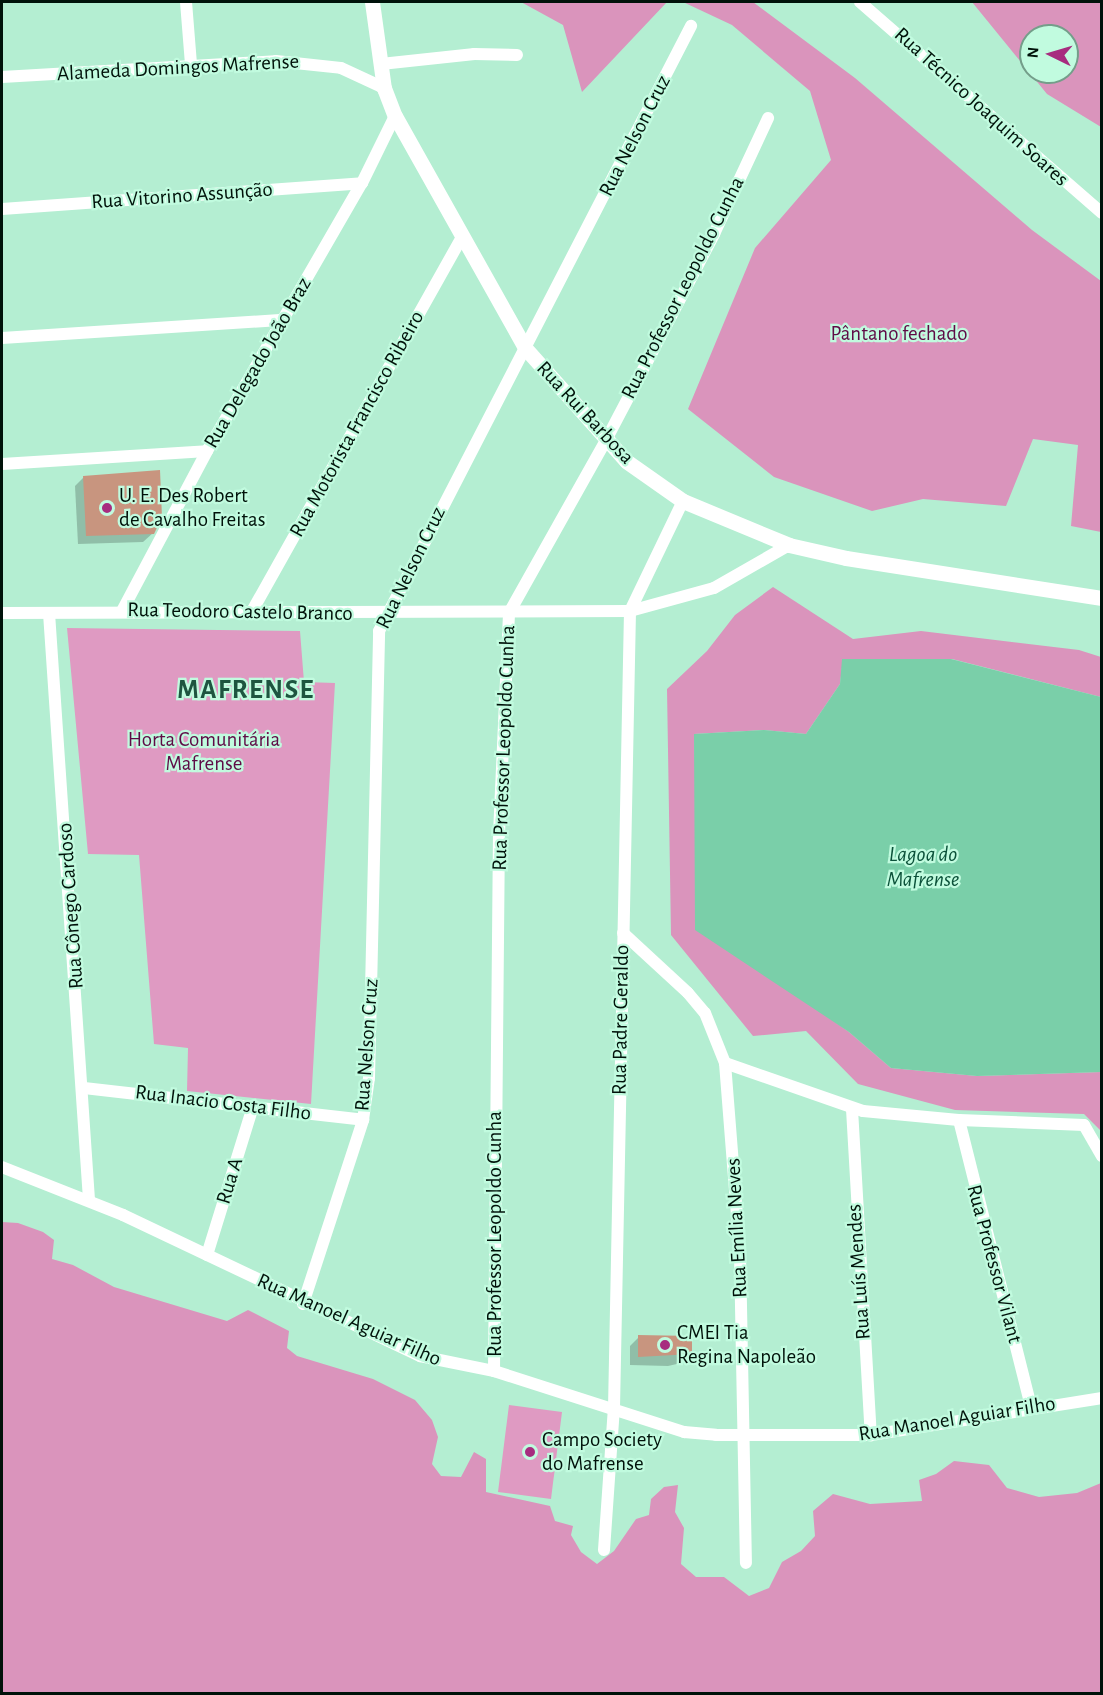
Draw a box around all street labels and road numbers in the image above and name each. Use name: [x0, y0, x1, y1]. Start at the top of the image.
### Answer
street label: Rua Técnico Joaquim Soares: [889, 22, 1073, 192]
street label: Alameda Domingos Mafrense: [56, 49, 300, 87]
street label: Rua Nelson Cruz: [594, 71, 676, 201]
street label: Rua Professor Leopoldo Cunha: [616, 173, 750, 403]
street label: Rua Vitorino Assunção: [90, 177, 274, 215]
street label: Rua Delegado João Braz: [199, 273, 317, 453]
street label: Rua Motorista Francisco Ribeiro: [284, 306, 430, 542]
street label: Rua Rui Barbosa: [531, 356, 639, 470]
street label: Rua Nelson Cruz: [371, 503, 451, 633]
street label: Rua Teodoro Castelo Branco: [127, 597, 353, 627]
street label: Rua Professor Leopoldo Cunha: [487, 625, 521, 871]
street label: Rua Cônego Cardoso: [53, 822, 89, 990]
street label: Rua Padre Geraldo: [607, 945, 635, 1095]
street label: Rua Nelson Cruz: [350, 978, 384, 1112]
street label: Rua Inacio Costa Filho: [134, 1080, 312, 1126]
street label: Rua Professor Leopoldo Cunha: [482, 1111, 508, 1357]
street label: Rua A: [211, 1155, 249, 1207]
street label: Rua Emília Neves: [721, 1157, 753, 1299]
street label: Rua Professor Vilant: [961, 1182, 1027, 1346]
street label: Rua Luís Mendes: [842, 1203, 876, 1341]
street label: Rua Manoel Aguiar Filho: [253, 1268, 445, 1372]
street label: Rua Manoel Aguiar Filho: [857, 1391, 1057, 1447]

